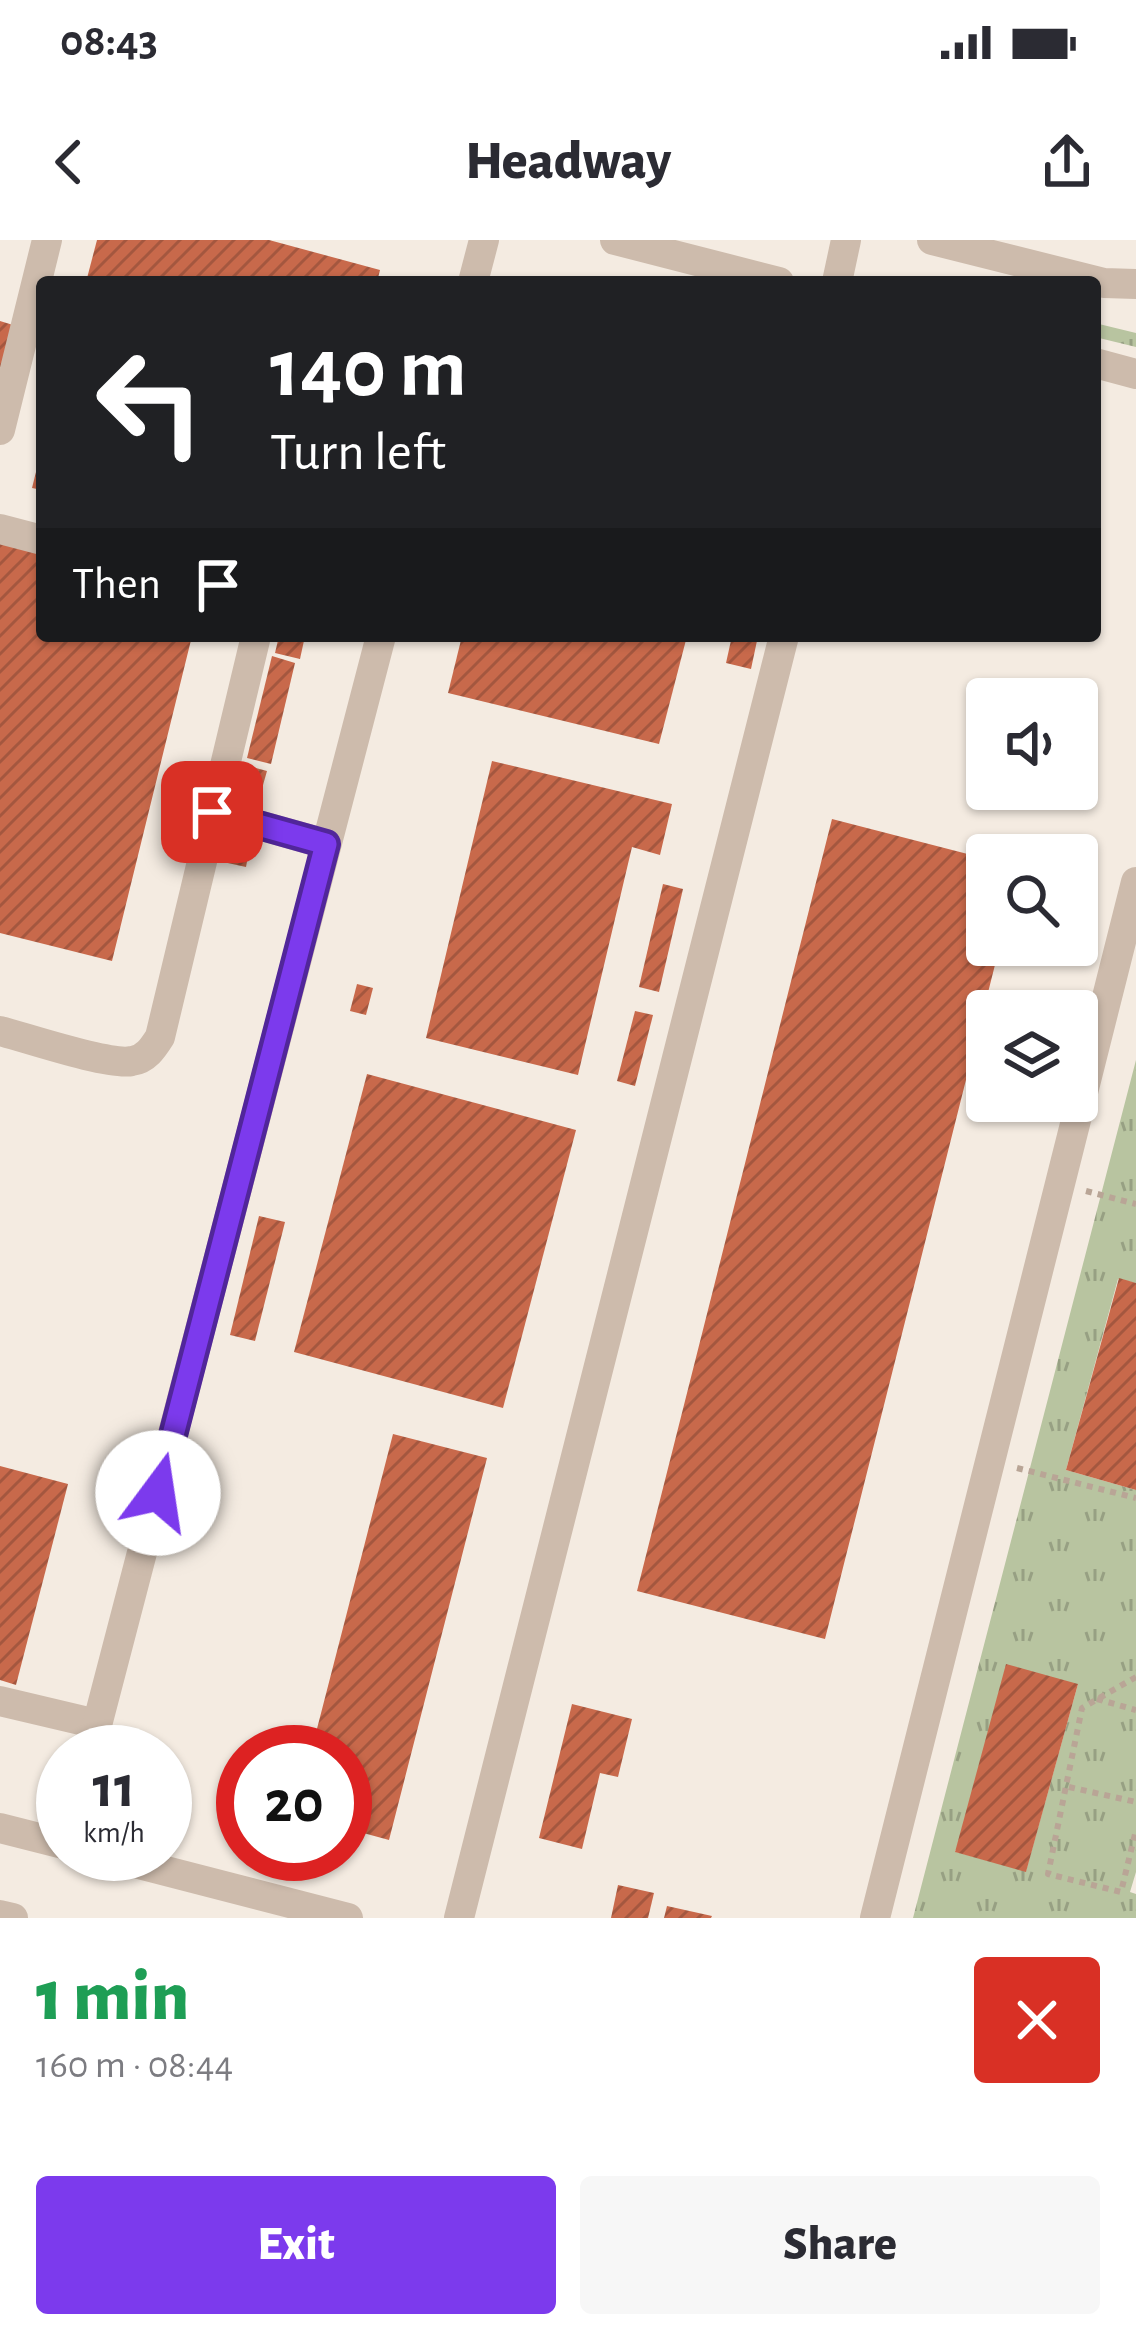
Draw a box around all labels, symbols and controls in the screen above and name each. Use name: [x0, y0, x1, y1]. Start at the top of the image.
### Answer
text: 08:43: [60, 19, 158, 64]
icon: back: [36, 129, 102, 195]
icon: share: [1034, 129, 1100, 195]
text: Headway: [465, 135, 671, 189]
icon: left: [72, 324, 228, 480]
text: 140 m: [270, 328, 467, 412]
text: Turn left: [270, 426, 446, 480]
icon: arrive: [185, 552, 251, 618]
text: Then: [72, 562, 161, 607]
map controls: [966, 678, 1098, 1122]
button: sound: [966, 678, 1098, 810]
pin: [161, 761, 263, 863]
icon: arrive: [179, 779, 245, 845]
button: search: [966, 834, 1098, 966]
button: layers: [966, 990, 1098, 1122]
position arrow: [95, 1430, 221, 1556]
speed limit sign: 20: [216, 1725, 372, 1881]
text: 11: [92, 1758, 136, 1818]
text: km/h: [83, 1818, 145, 1848]
button: close: [974, 1957, 1100, 2083]
text: 1 min: [36, 1961, 189, 2033]
text: 160 m · 08:44: [36, 2046, 233, 2085]
button: Exit: [36, 2176, 556, 2314]
button: Share: [580, 2176, 1100, 2314]

